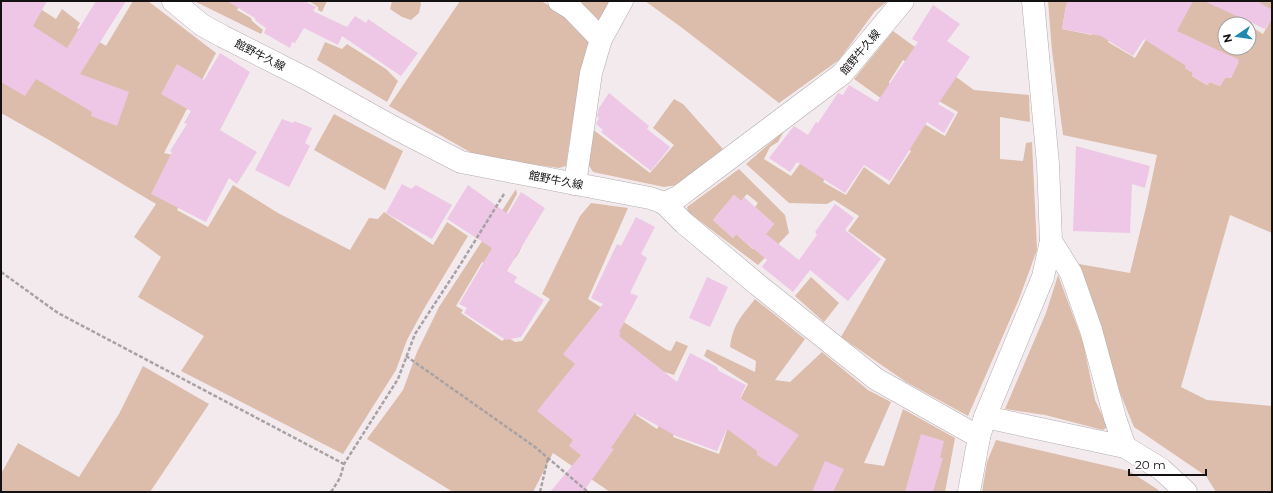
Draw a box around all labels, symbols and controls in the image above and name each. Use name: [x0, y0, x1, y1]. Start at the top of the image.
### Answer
north arrow: [1217, 16, 1257, 56]
street label: 館野牛久線: [837, 26, 883, 78]
text: N: [1219, 32, 1235, 44]
street label: 館野牛久線: [232, 36, 288, 74]
street label: 館野牛久線: [528, 168, 584, 192]
scale bar: [1129, 451, 1206, 477]
text: 20 m: [1135, 457, 1166, 472]

